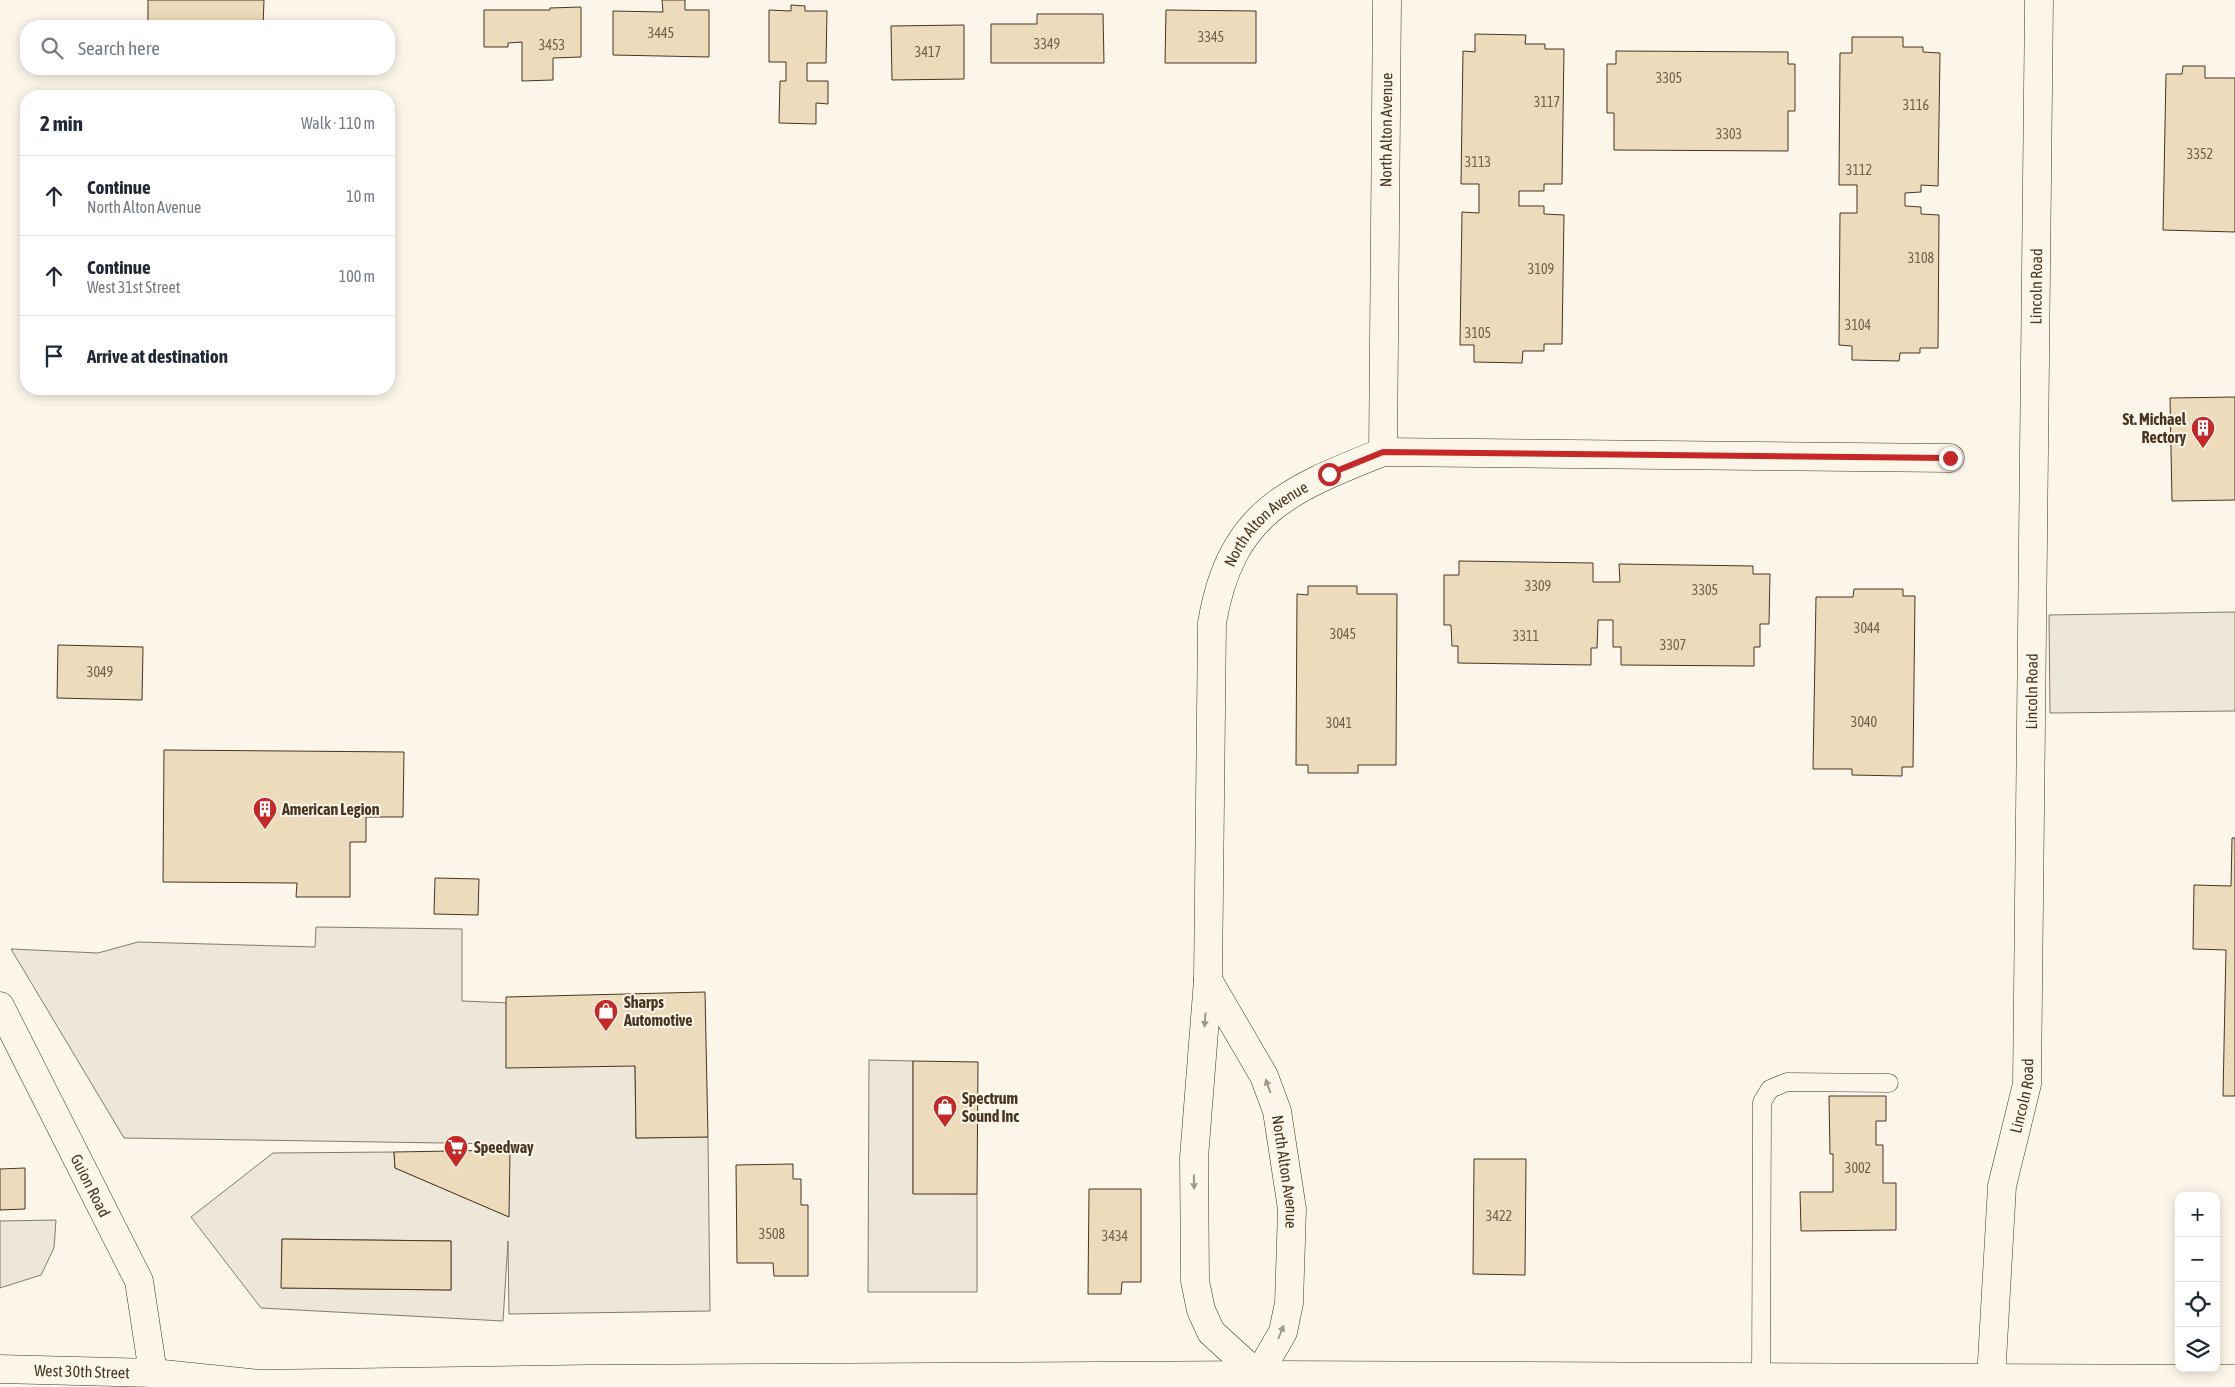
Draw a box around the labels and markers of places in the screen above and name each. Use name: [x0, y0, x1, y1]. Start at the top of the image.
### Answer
place label: St. Michael Rectory: [2123, 410, 2187, 446]
building icon: St. Michael Rectory: [2190, 415, 2216, 449]
building icon: American Legion: [252, 796, 278, 830]
place label: American Legion: [281, 800, 380, 818]
place label: Sharps Automotive: [623, 993, 693, 1029]
shop icon: Sharps Automotive: [593, 998, 619, 1032]
place label: Spectrum Sound Inc: [962, 1089, 1019, 1125]
shop icon: Spectrum Sound Inc: [932, 1094, 958, 1128]
supermarket icon: Speedway: [443, 1134, 469, 1168]
place label: Speedway: [474, 1138, 534, 1156]

